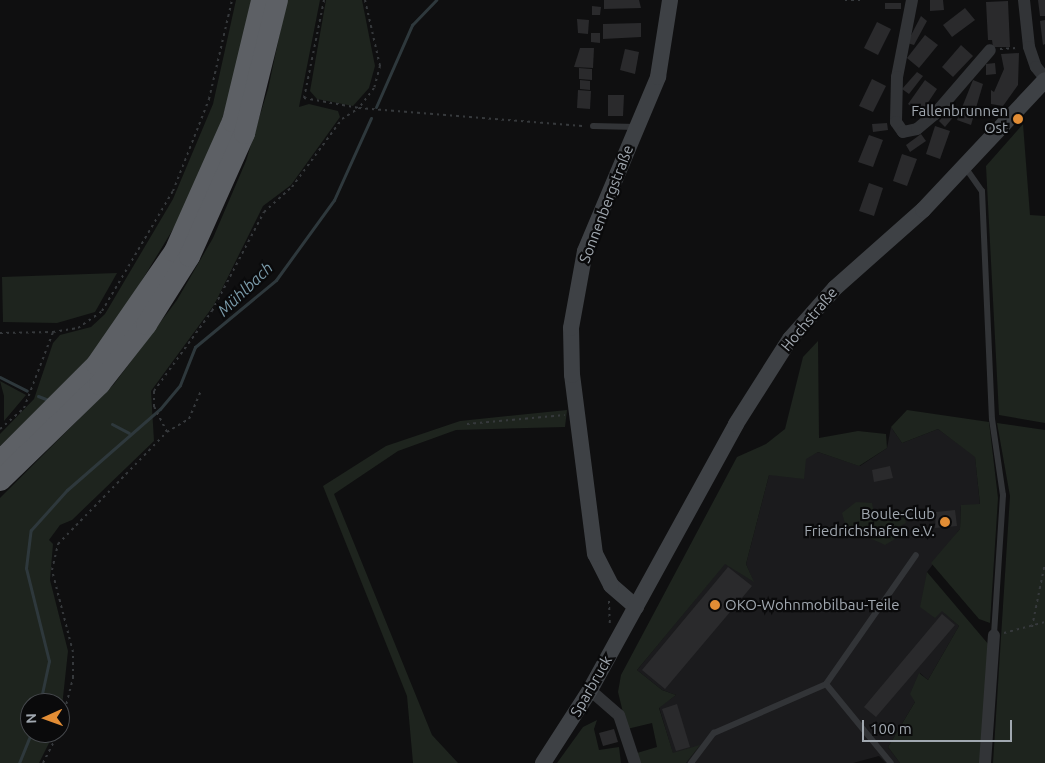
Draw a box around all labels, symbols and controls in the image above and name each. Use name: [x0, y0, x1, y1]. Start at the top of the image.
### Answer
place label: Fallenbrunnen Ost: [911, 101, 1008, 136]
marker: Fallenbrunnen Ost: [1012, 113, 1024, 125]
street label: Sonnenbergstraße: [575, 142, 637, 266]
water label: Mühlbach: [213, 258, 277, 320]
street label: Hochstraße: [777, 283, 841, 355]
place label: Boule-Club Friedrichshafen e.V.: [804, 504, 935, 539]
marker: Boule-Club Friedrichshafen e.V.: [939, 516, 951, 528]
place label: OKO-Wohnmobilbau-Teile: [725, 596, 900, 614]
marker: OKO-Wohnmobilbau-Teile: [709, 599, 721, 611]
street label: Sparbruck: [566, 652, 616, 720]
north arrow: [20, 693, 70, 743]
scale bar: [865, 710, 1015, 742]
text: N: [23, 713, 39, 724]
text: 100 m: [870, 720, 912, 737]

